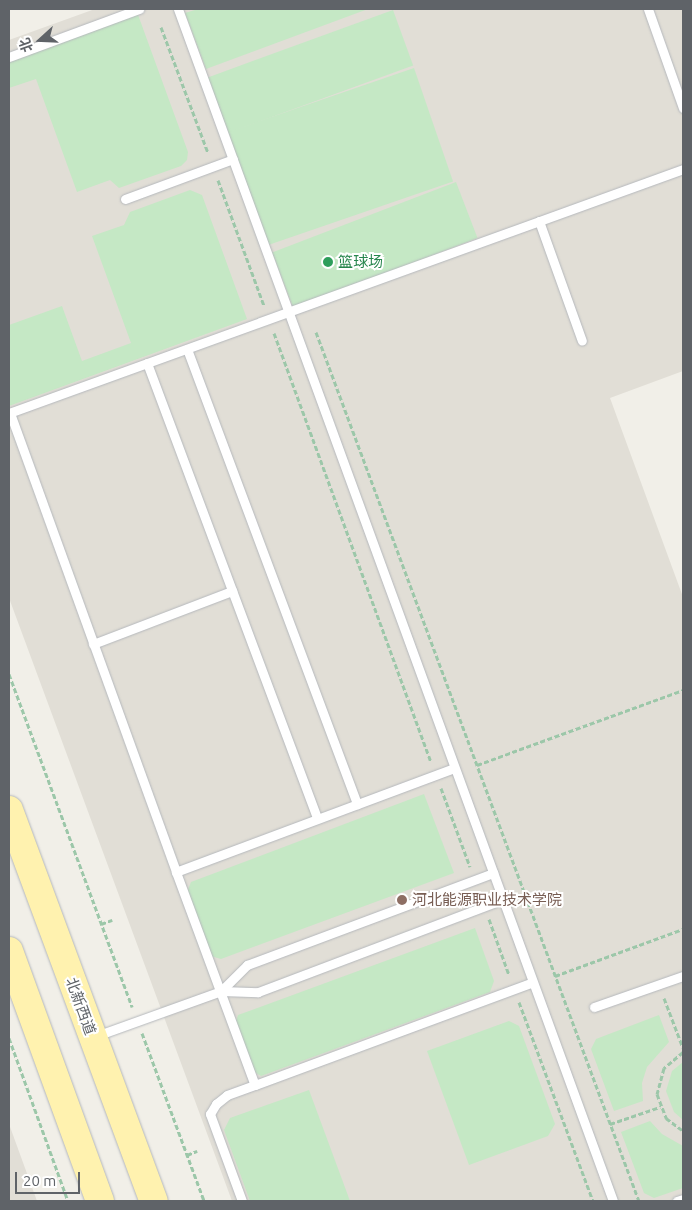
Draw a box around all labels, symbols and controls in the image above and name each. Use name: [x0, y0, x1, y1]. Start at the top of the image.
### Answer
north arrow: [15, 15, 65, 65]
text: 北: [16, 36, 36, 54]
place label: 篮球场: [338, 253, 383, 271]
marker: 篮球场: [322, 256, 334, 268]
place label: 河北能源职业技术学院: [412, 891, 562, 909]
marker: 河北能源职业技术学院: [396, 894, 408, 906]
street label: 北新西道: [62, 975, 100, 1037]
scale bar: [18, 1162, 82, 1194]
text: 20 m: [23, 1172, 56, 1189]

